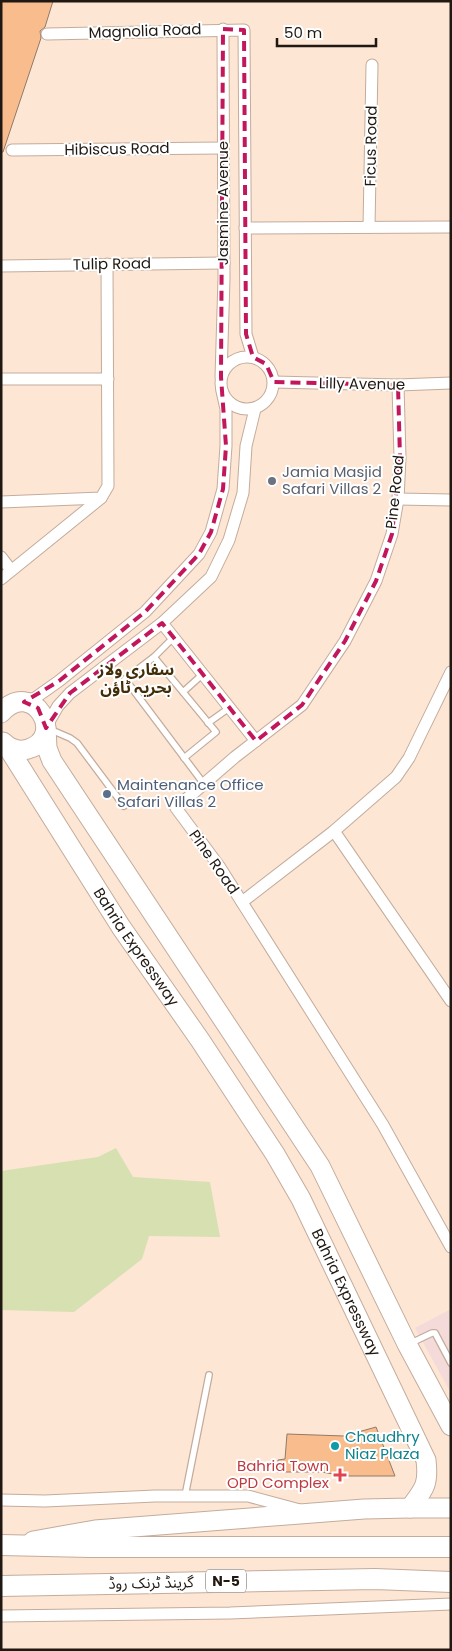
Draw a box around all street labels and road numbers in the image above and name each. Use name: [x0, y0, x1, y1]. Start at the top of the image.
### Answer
street label: Magnolia Road: [88, 18, 202, 43]
street label: Ficus Road: [359, 105, 382, 187]
street label: Hibiscus Road: [64, 137, 170, 160]
street label: Jasmine Avenue: [212, 141, 233, 265]
street label: Tulip Road: [73, 252, 151, 275]
street label: Lilly Avenue: [319, 372, 405, 395]
street label: Pine Road: [380, 454, 409, 530]
street label: Pine Road: [185, 825, 244, 898]
street label: Bahria Expressway: [89, 884, 185, 1011]
street label: Bahria Expressway: [307, 1225, 386, 1360]
road number: N-5: [206, 1570, 246, 1592]
street label: گرینڈ ٹرنک روڈ: [108, 1571, 195, 1594]

